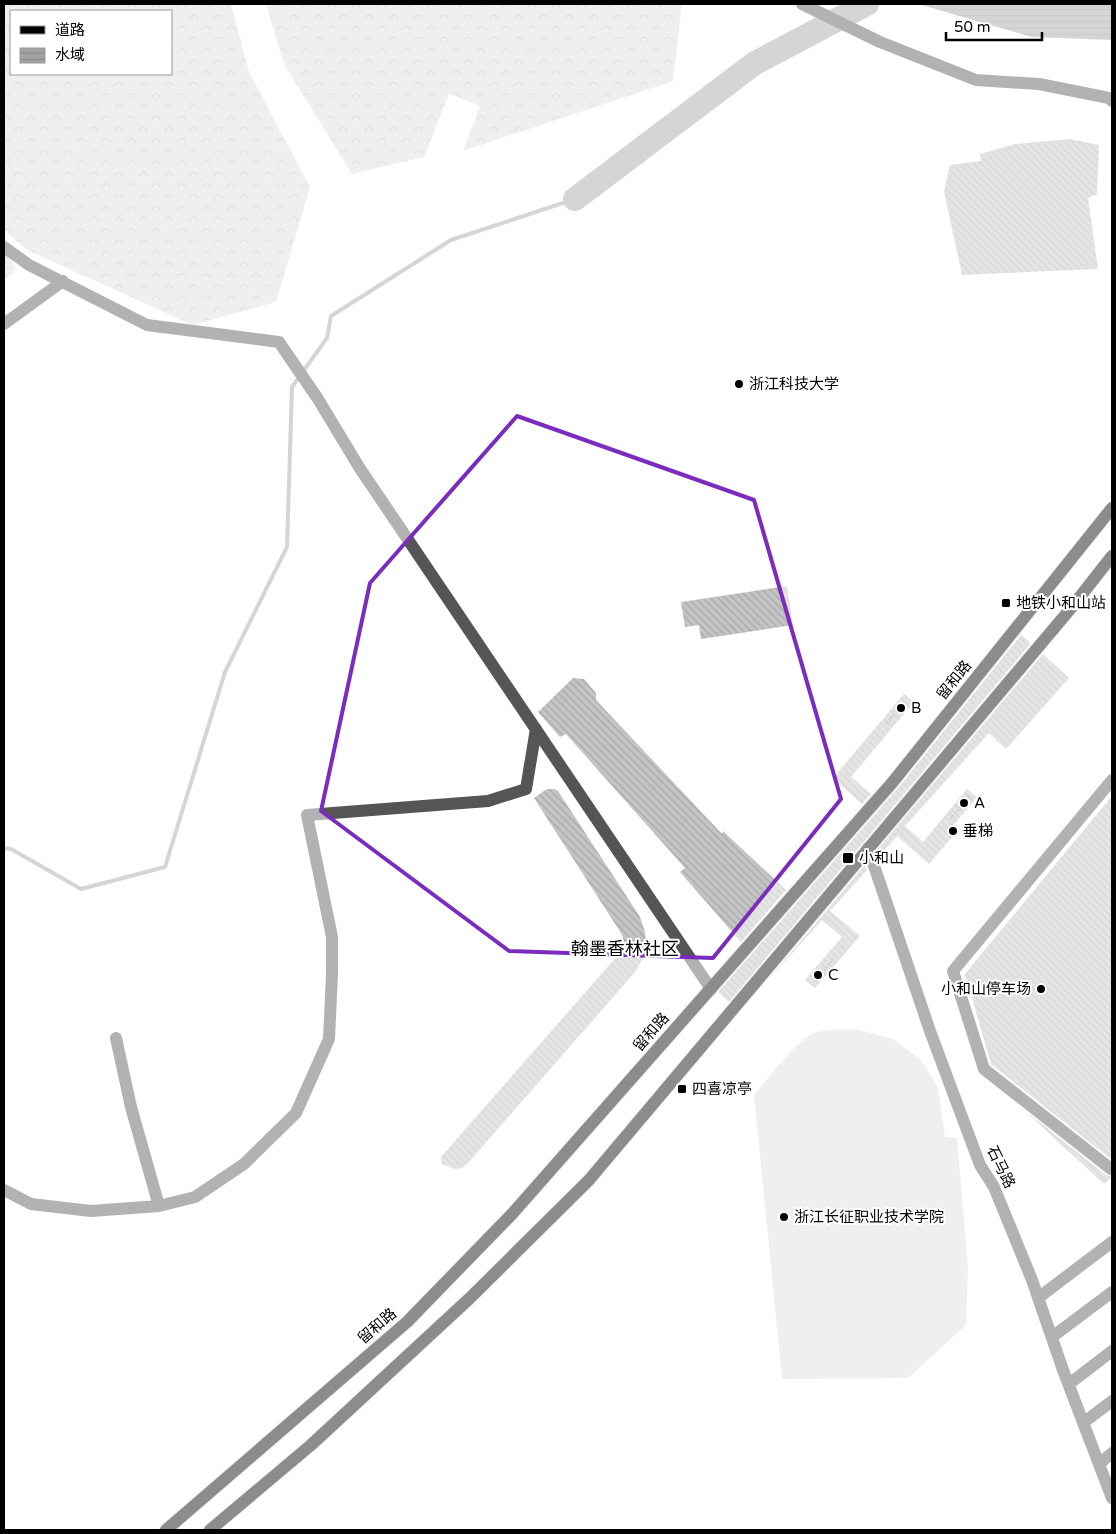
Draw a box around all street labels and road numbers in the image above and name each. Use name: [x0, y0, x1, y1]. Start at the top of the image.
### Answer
street label: 留和路: [933, 657, 975, 703]
street label: 留和路: [629, 1009, 673, 1055]
street label: 石马路: [983, 1143, 1019, 1191]
street label: 留和路: [354, 1304, 400, 1348]

